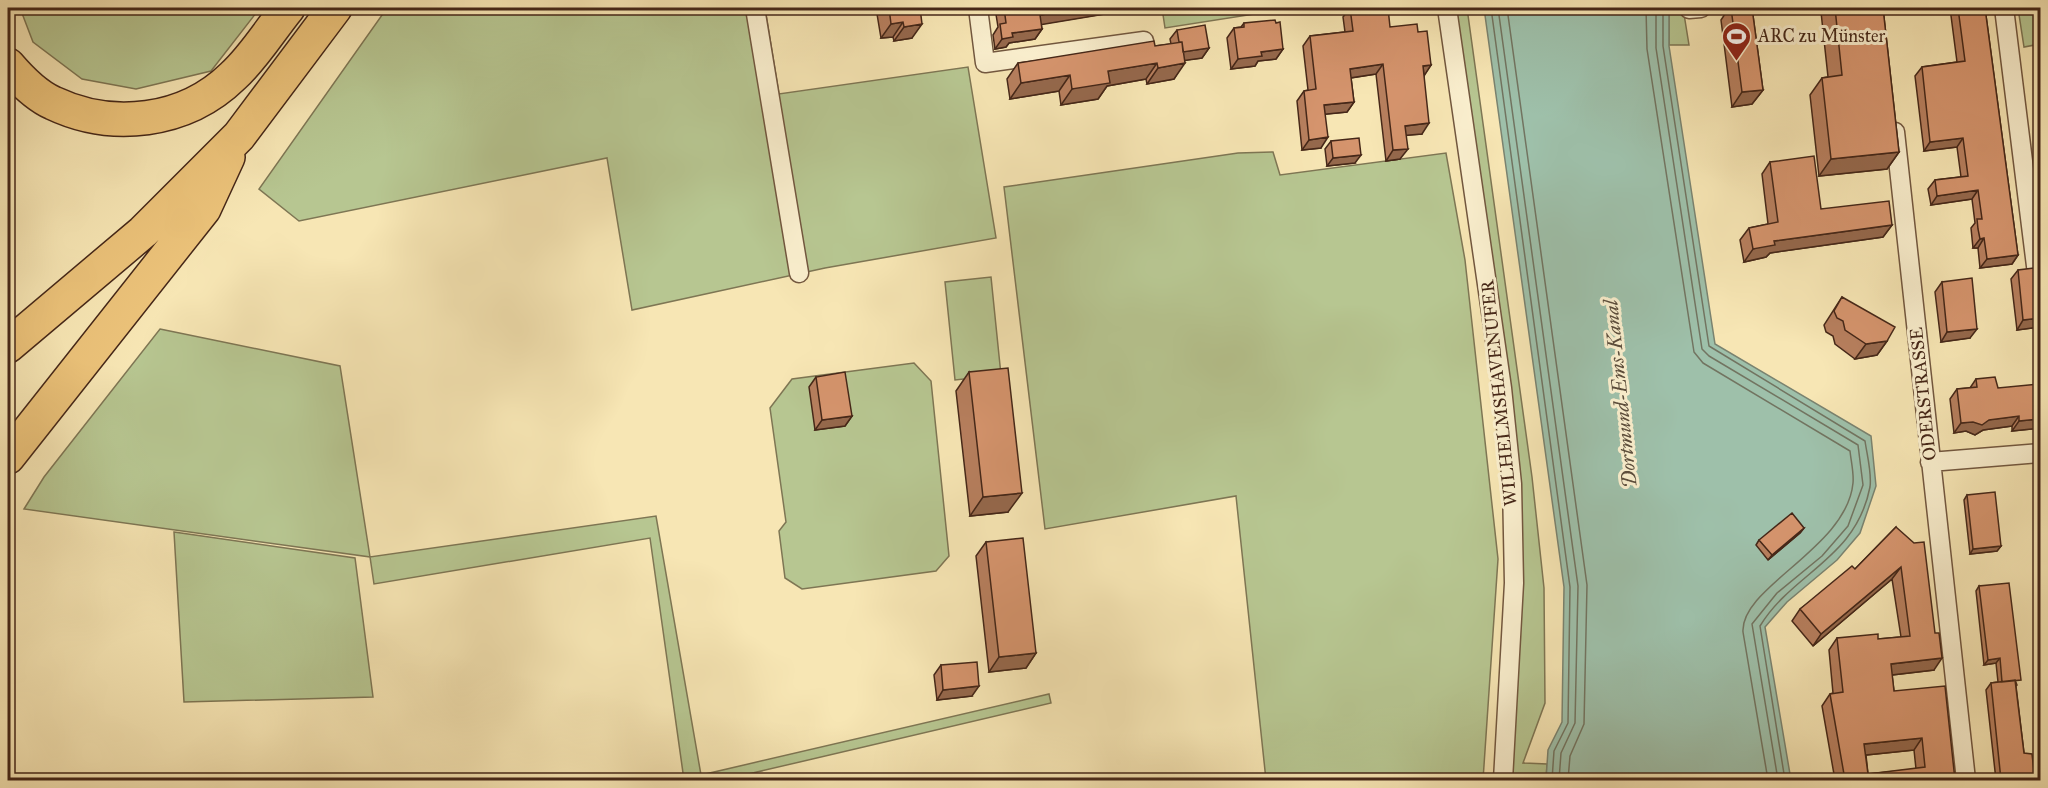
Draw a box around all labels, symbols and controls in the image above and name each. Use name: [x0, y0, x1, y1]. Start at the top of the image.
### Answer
sports icon: ARC zu Münster: [1721, 20, 1753, 62]
place label: ARC zu Münster: [1757, 25, 1886, 47]
street label: WILHELMSHAVENUFER: [1476, 277, 1522, 507]
water label: Dortmund-Ems-Kanal: [1598, 297, 1642, 489]
street label: ODERSTRASSE: [1905, 326, 1941, 462]

